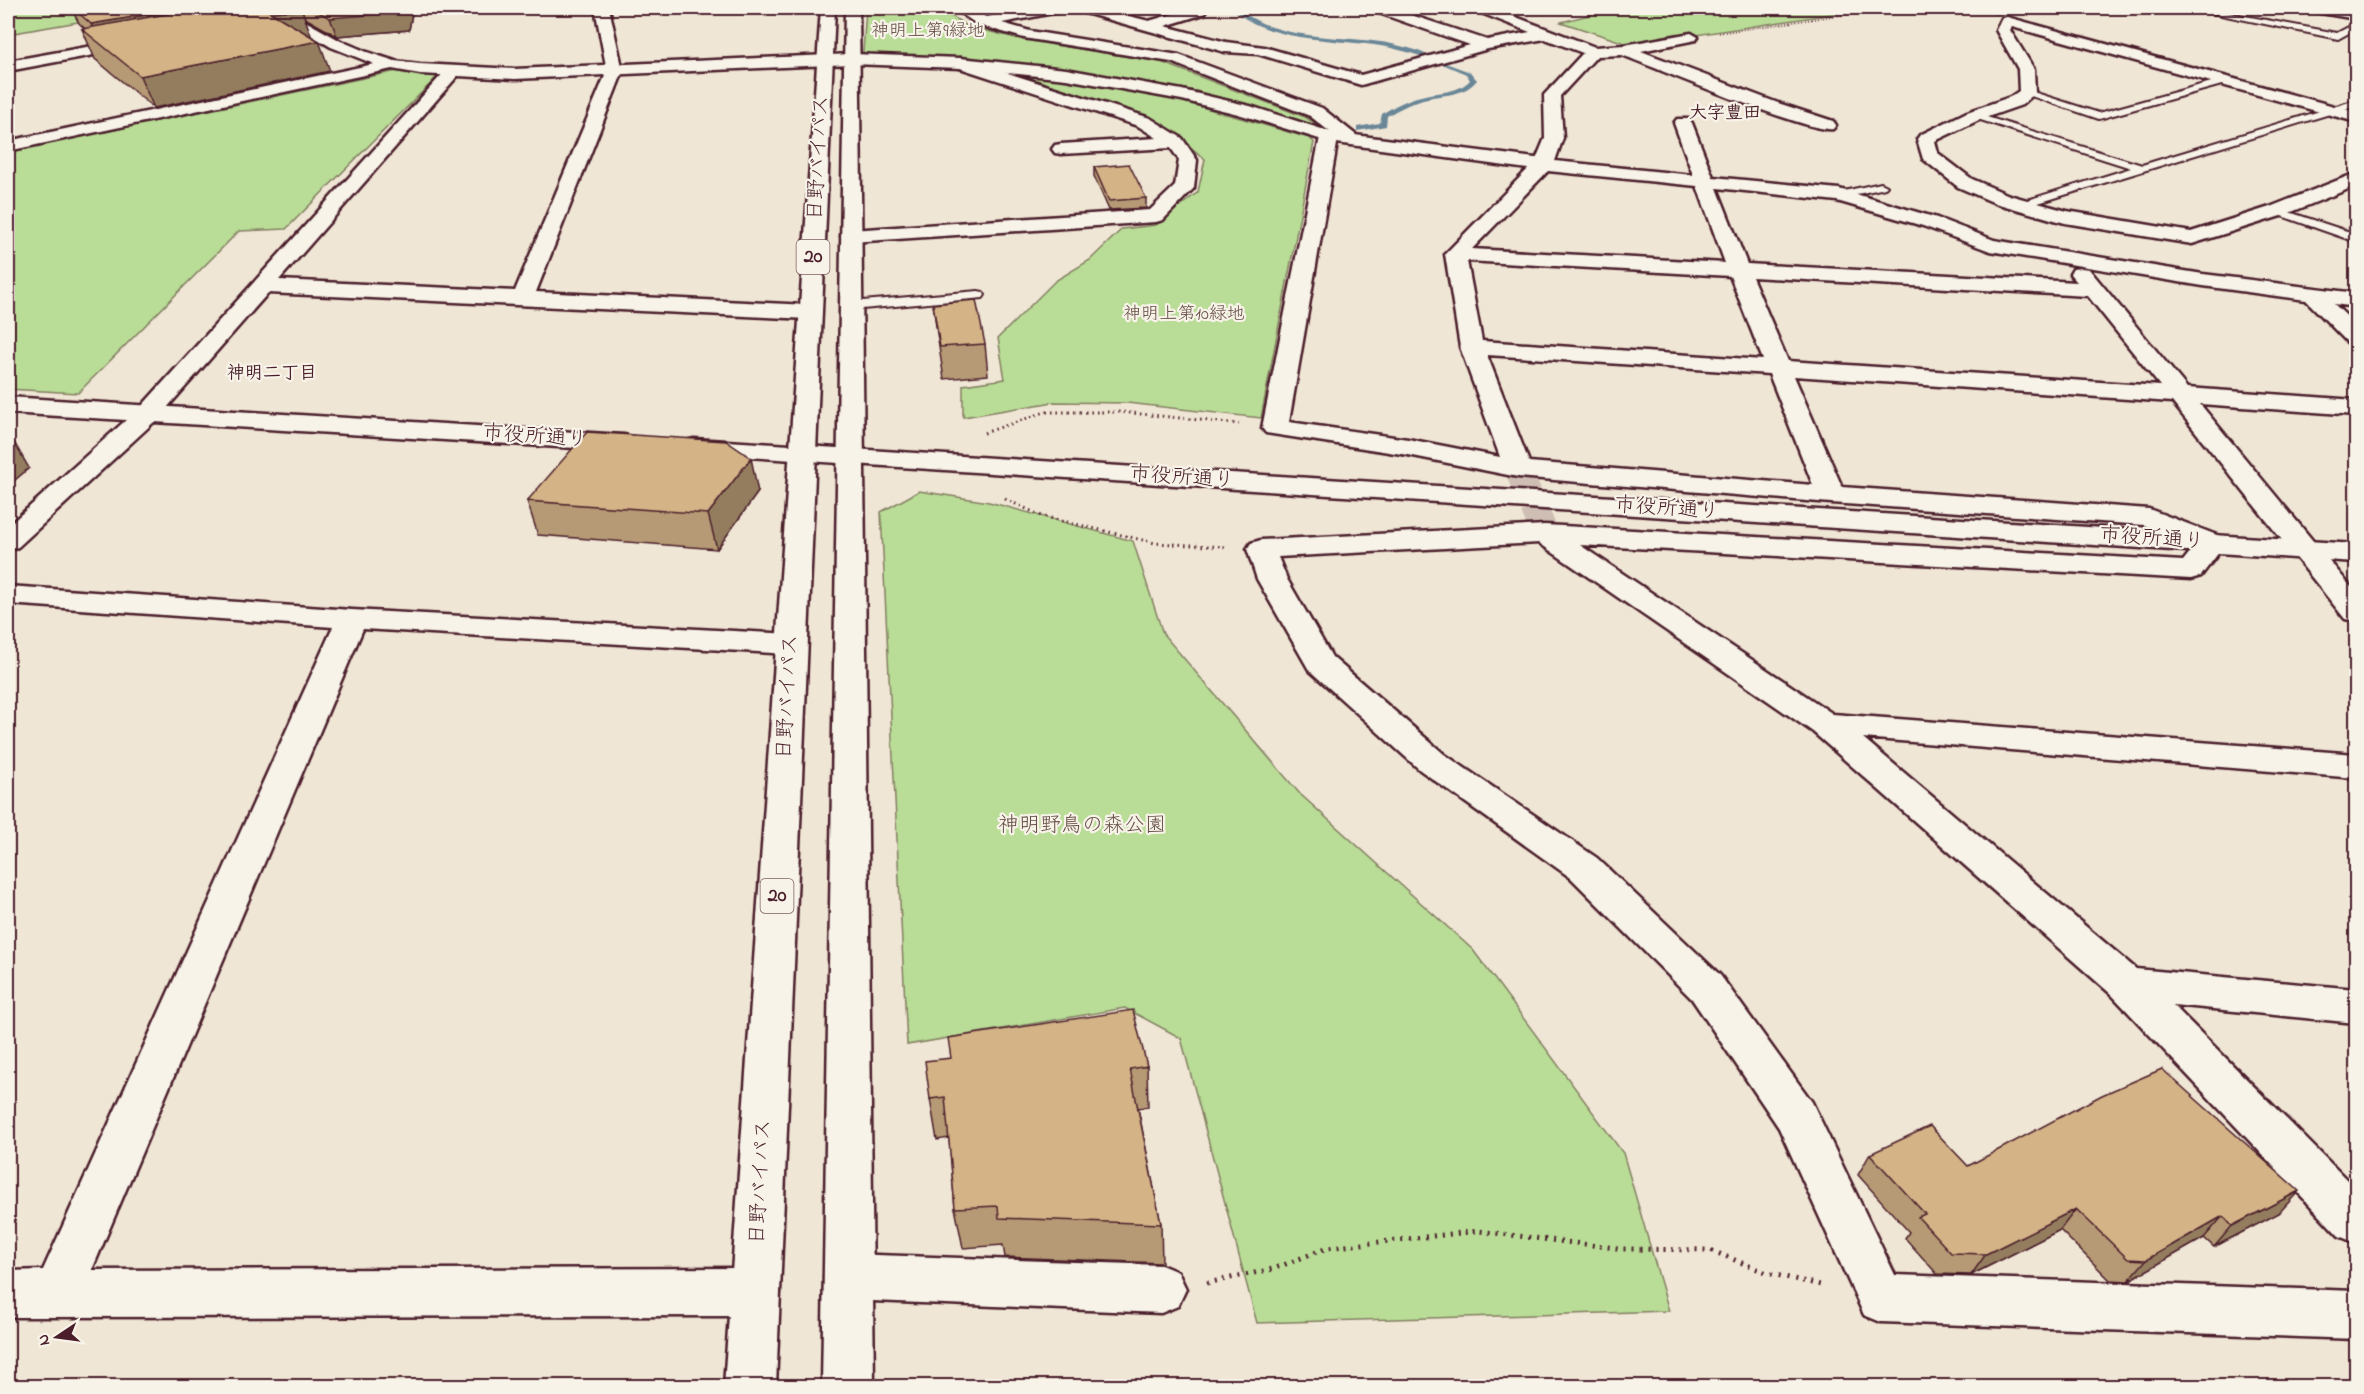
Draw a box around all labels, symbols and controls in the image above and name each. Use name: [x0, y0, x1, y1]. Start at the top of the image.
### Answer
park label: 神明上第9緑地: [871, 19, 985, 45]
street label: 日野バイパス: [801, 95, 837, 221]
district label: 大字豊田: [1689, 101, 1761, 127]
road number: 20: [796, 240, 830, 274]
park label: 神明上第10緑地: [1123, 302, 1245, 328]
district label: 神明二丁目: [227, 361, 317, 387]
street label: 市役所通り: [482, 418, 588, 456]
street label: 市役所通り: [1129, 459, 1235, 497]
street label: 市役所通り: [1614, 490, 1720, 528]
street label: 市役所通り: [2099, 520, 2205, 558]
street label: 日野バイパス: [770, 634, 806, 760]
park label: 神明野鳥の森公園: [998, 811, 1166, 841]
road number: 20: [760, 879, 794, 913]
street label: 日野バイパス: [743, 1119, 779, 1245]
north arrow: [27, 1307, 87, 1367]
text: N: [31, 1332, 57, 1348]

